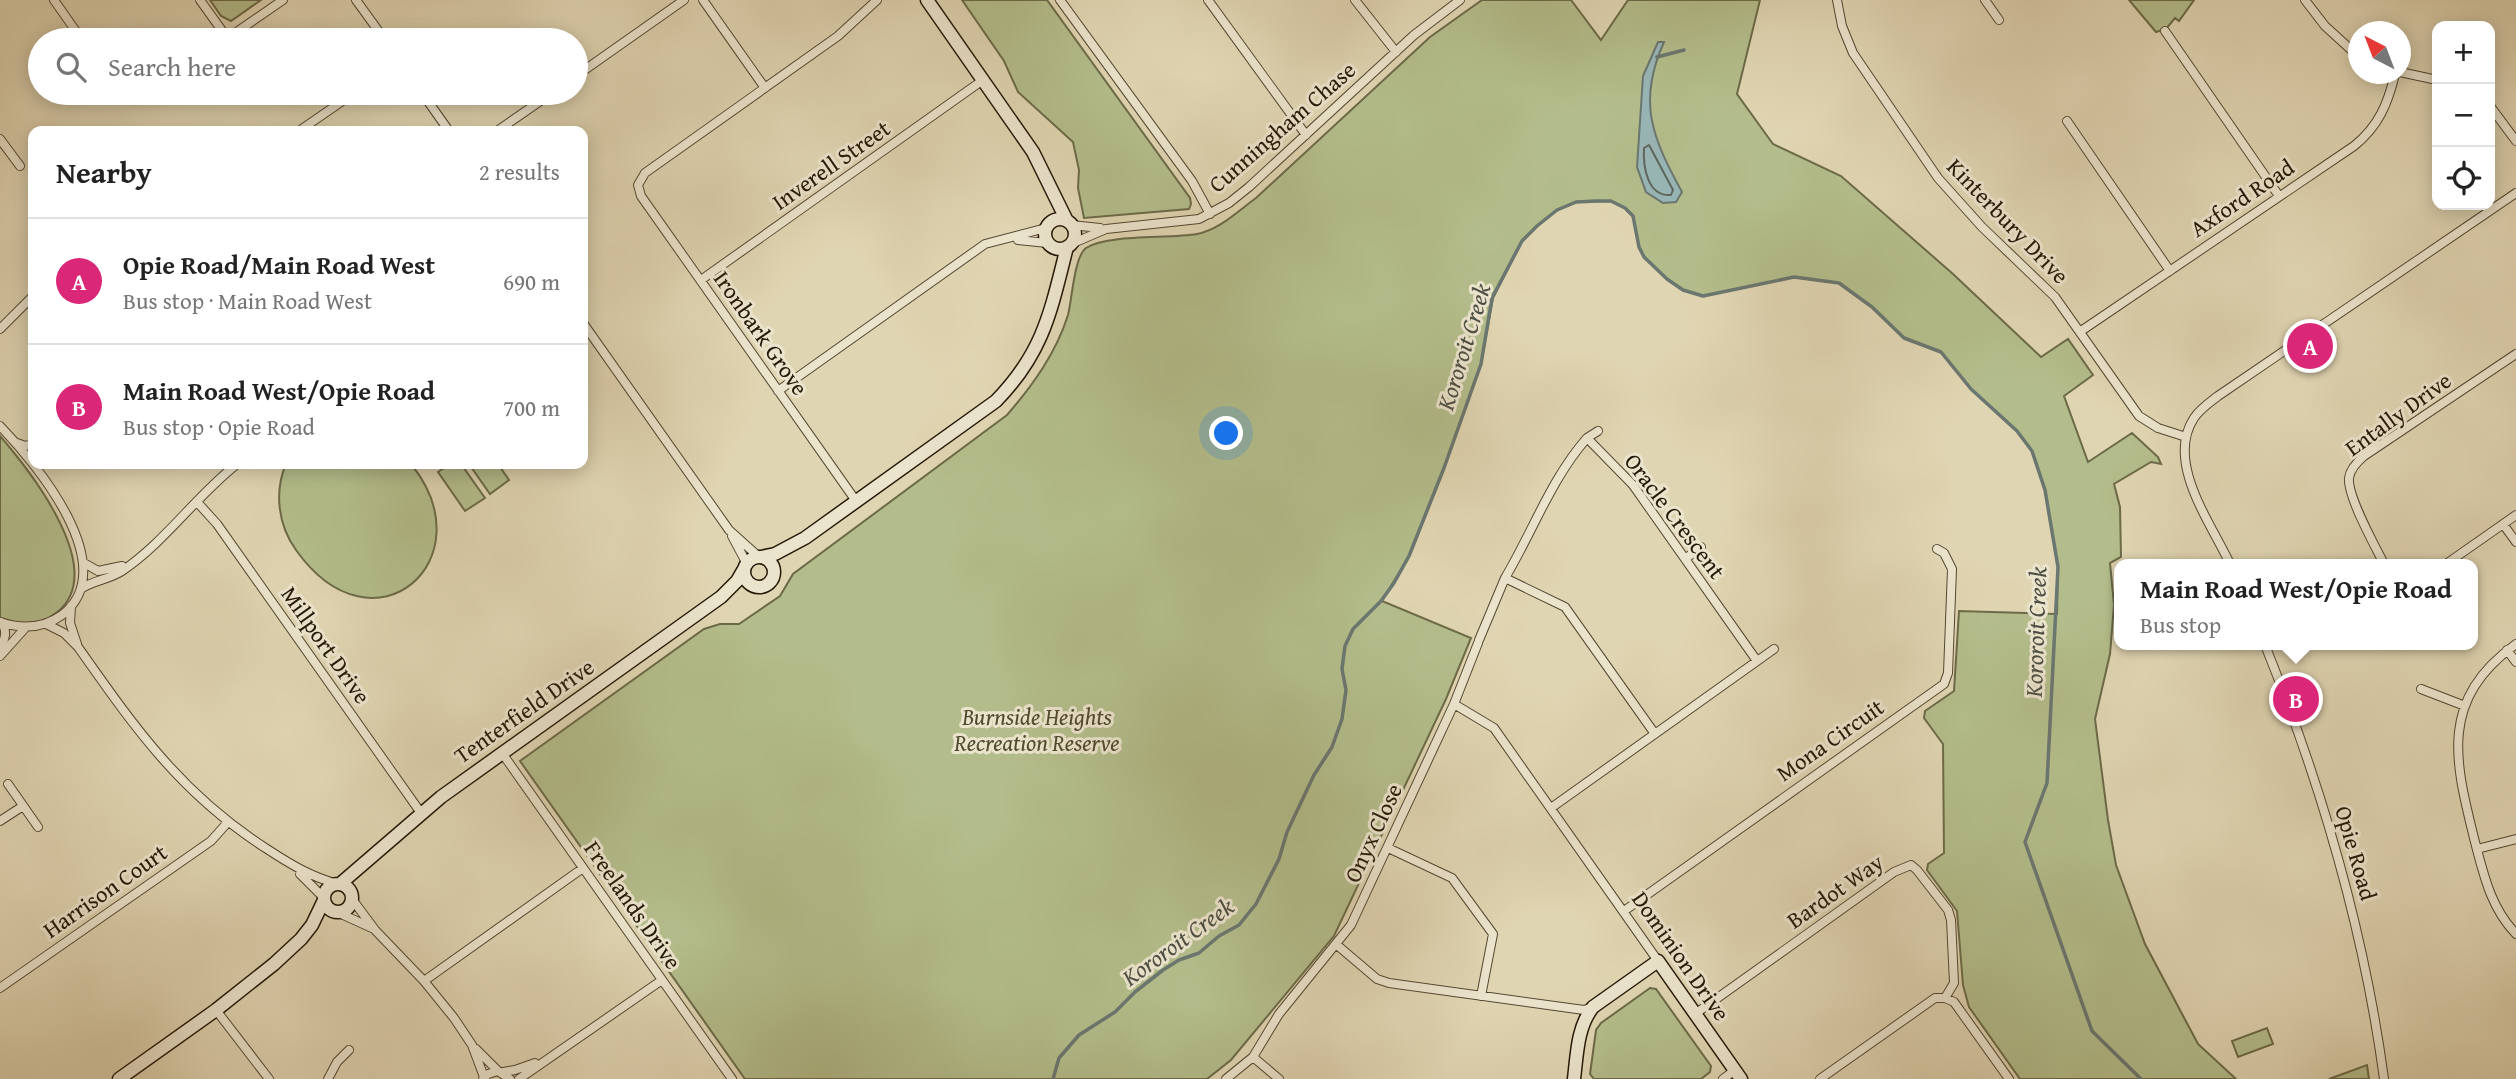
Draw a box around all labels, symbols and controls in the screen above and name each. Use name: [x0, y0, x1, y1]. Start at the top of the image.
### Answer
north arrow: [2348, 21, 2411, 84]
map controls: [2432, 21, 2495, 210]
button: +: [2432, 21, 2495, 84]
search box: [28, 28, 588, 105]
text: Search here: [108, 47, 236, 86]
icon: search: [52, 48, 90, 86]
street label: Cunningham Chase: [1201, 53, 1362, 200]
button: −: [2432, 84, 2495, 147]
street label: Inverell Street: [765, 112, 897, 218]
button: locate: [2432, 147, 2495, 210]
text: Nearby: [56, 150, 152, 194]
street label: Kinterbury Drive: [1940, 150, 2077, 291]
street label: Axford Road: [2183, 150, 2301, 245]
text: 2 results: [479, 155, 560, 188]
text: Opie Road/Main Road West: [123, 245, 435, 284]
street label: Ironbark Grove: [706, 264, 817, 402]
text: A: [72, 265, 86, 298]
text: 690 m: [503, 265, 560, 298]
water label: Kororoit Creek: [1427, 279, 1499, 415]
text: Bus stop · Main Road West: [123, 284, 372, 317]
pin: A: [2287, 320, 2333, 372]
street label: Entally Drive: [2338, 364, 2458, 464]
text: Main Road West/Opie Road: [123, 371, 435, 410]
text: B: [72, 391, 86, 424]
text: 700 m: [503, 391, 560, 424]
text: Bus stop · Opie Road: [123, 410, 315, 443]
your location: [1209, 416, 1243, 450]
street label: Oracle Crescent: [1617, 446, 1734, 585]
popup: [2114, 559, 2478, 650]
water label: Kororoit Creek: [2016, 566, 2055, 699]
text: Main Road West/Opie Road: [2140, 569, 2452, 608]
street label: Millport Drive: [274, 579, 379, 710]
text: Bus stop: [2140, 608, 2221, 641]
street label: Tenterfield Drive: [447, 650, 600, 771]
pin: B: [2273, 673, 2319, 725]
street label: Mona Circuit: [1769, 690, 1890, 789]
park label: Burnside Heights Recreation Reserve: [953, 700, 1120, 759]
street label: Onyx Close: [1335, 778, 1410, 888]
street label: Opie Road: [2327, 802, 2386, 905]
street label: Freelands Drive: [577, 834, 690, 976]
street label: Harrison Court: [36, 836, 173, 946]
street label: Bardot Way: [1780, 845, 1890, 936]
street label: Dominion Drive: [1624, 884, 1738, 1027]
water label: Kororoit Creek: [1114, 889, 1241, 995]

